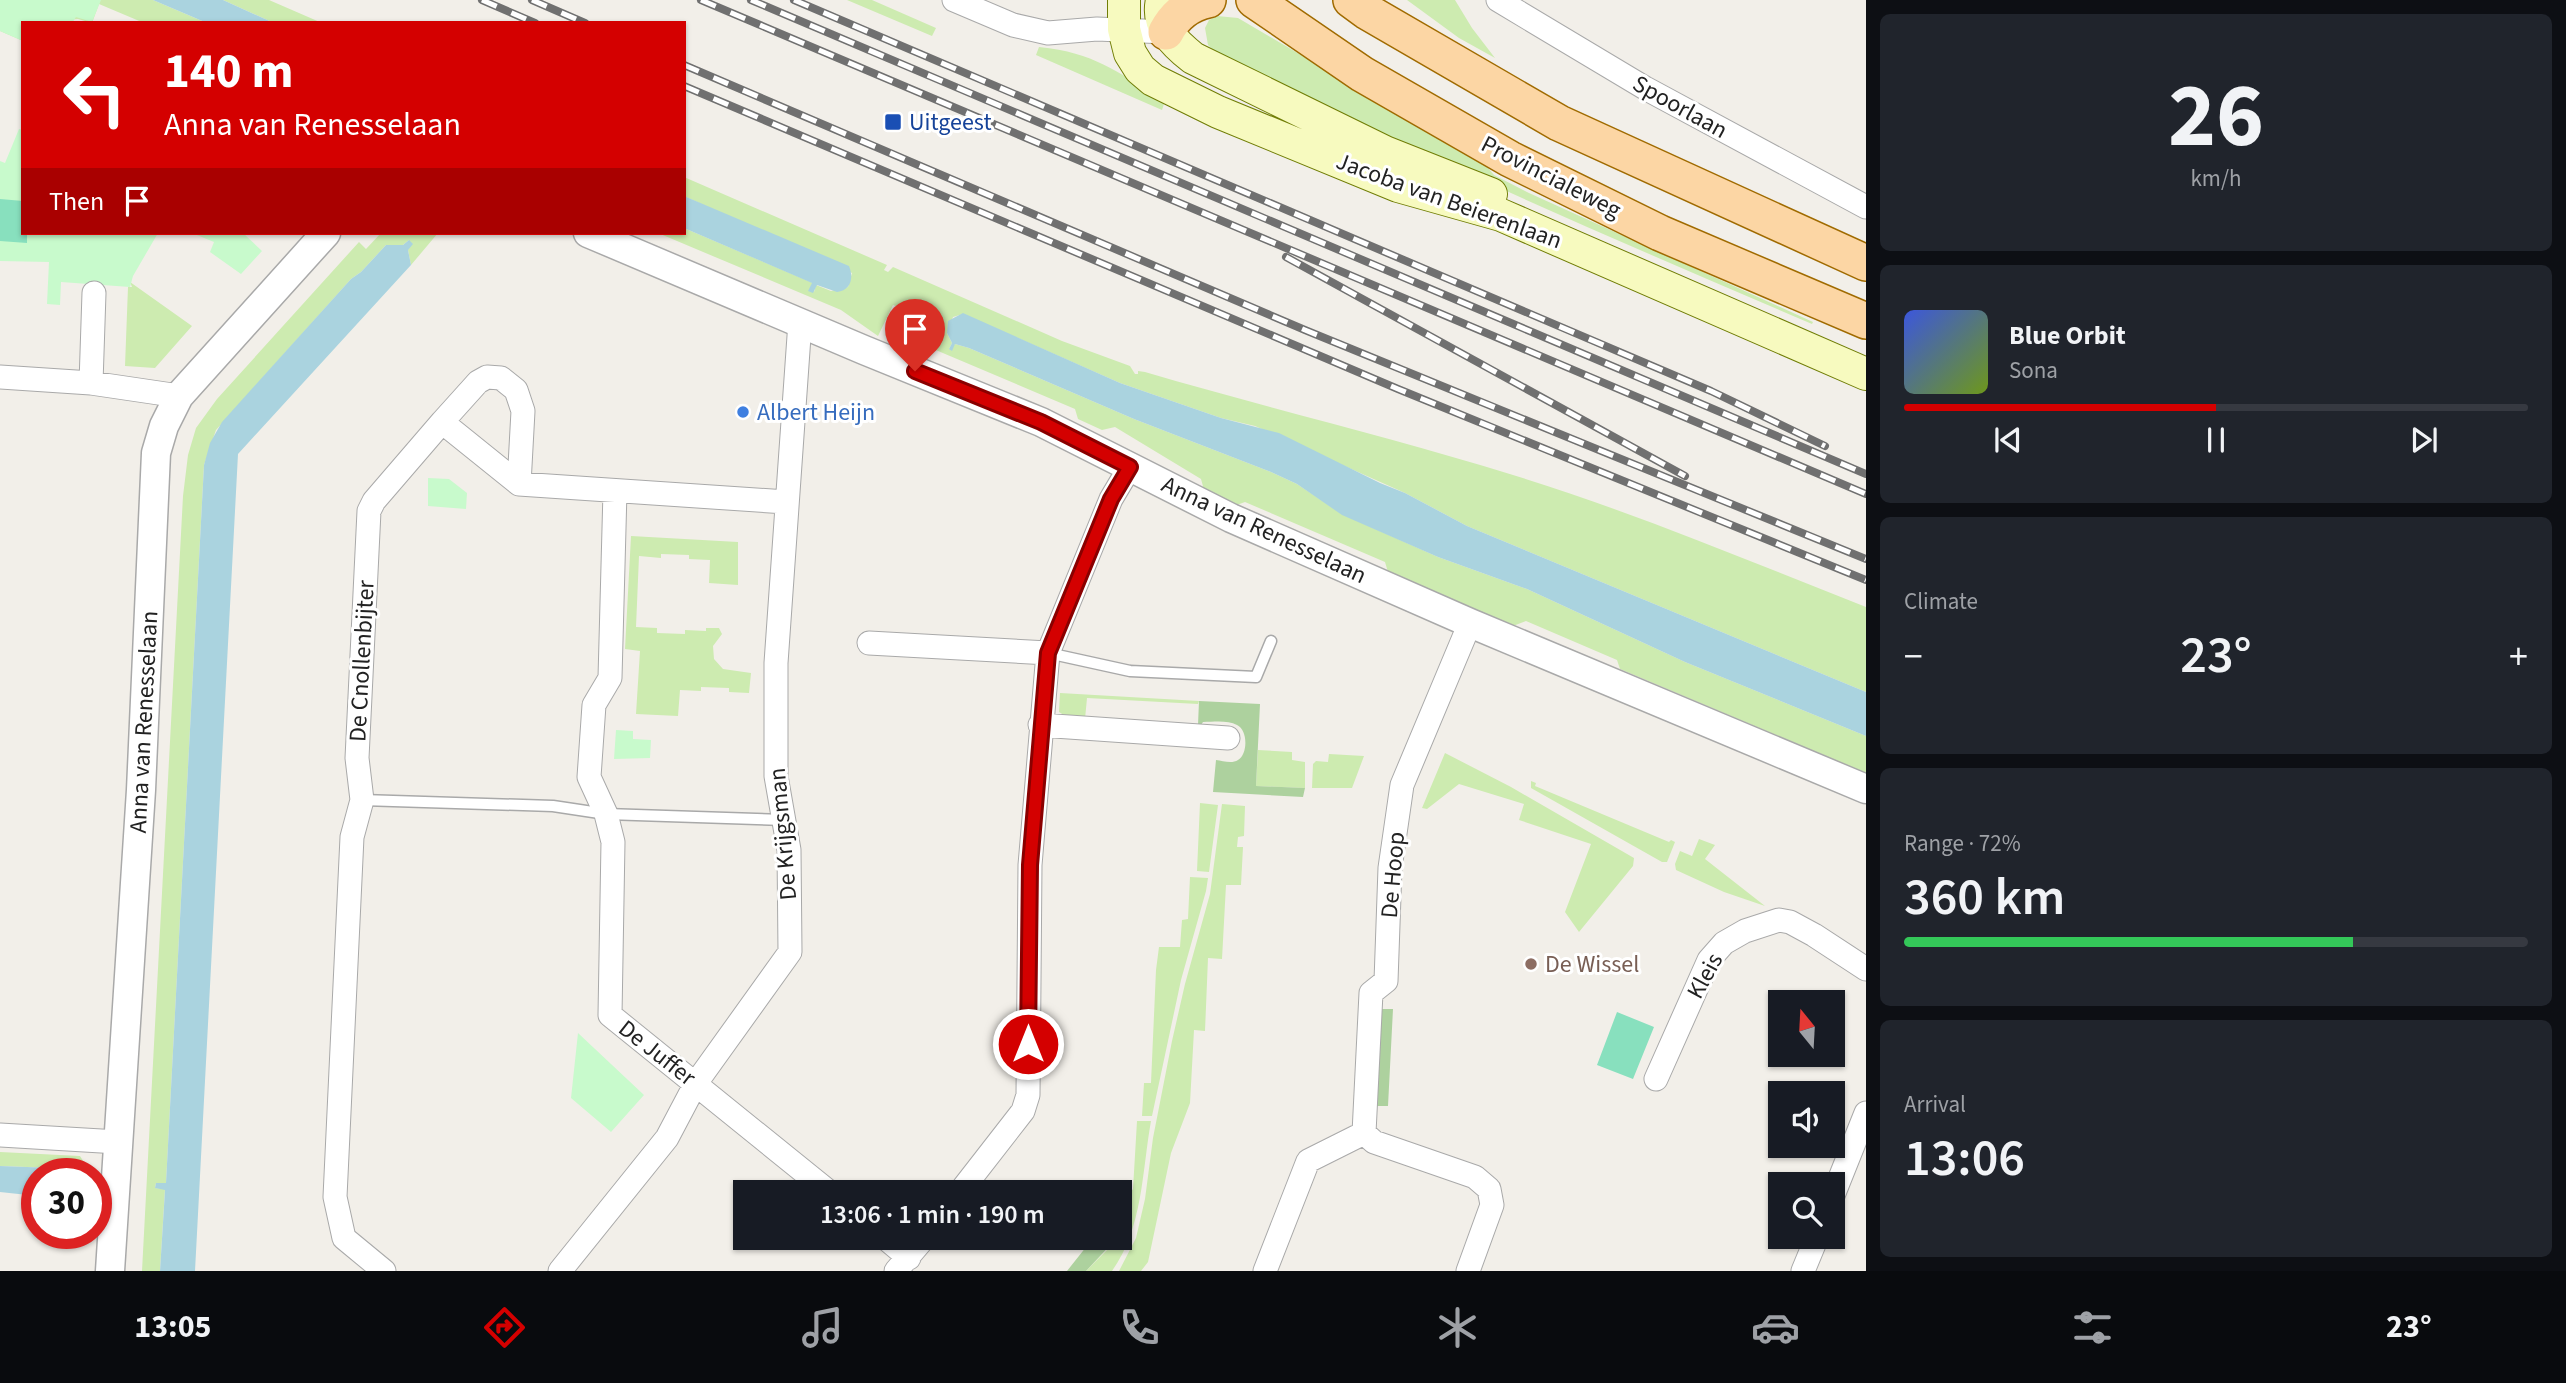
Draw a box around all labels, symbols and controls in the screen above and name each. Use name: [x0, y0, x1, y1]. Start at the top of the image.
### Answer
text: 140 m: [164, 37, 293, 107]
icon: left: [49, 49, 140, 140]
text: 26: [2168, 52, 2264, 181]
street label: Spoorlaan: [1626, 67, 1734, 147]
text: Anna van Renesselaan: [164, 102, 461, 148]
place label: Uitgeest: [909, 105, 992, 140]
marker: Uitgeest: [883, 112, 903, 132]
street label: Provincialeweg: [1475, 127, 1627, 227]
street label: Jacoba van Beierenlaan: [1331, 144, 1567, 258]
text: km/h: [2190, 162, 2242, 195]
icon: arrive: [118, 182, 156, 220]
text: Then: [49, 183, 104, 220]
pin: [885, 299, 945, 371]
icon: arrive: [896, 310, 934, 348]
text: Blue Orbit: [2009, 317, 2126, 354]
text: Sona: [2009, 354, 2058, 387]
place label: Albert Heijn: [757, 395, 875, 430]
marker: Albert Heijn: [735, 404, 751, 420]
icon: previous: [1989, 421, 2027, 459]
icon: pause: [2197, 421, 2235, 459]
icon: next: [2405, 421, 2443, 459]
street label: Anna van Renesselaan: [1156, 467, 1372, 593]
street label: De Cnollenbijter: [340, 579, 384, 743]
text: Climate: [1904, 585, 1978, 618]
street label: Anna van Renesselaan: [121, 610, 167, 834]
text: 23°: [2180, 619, 2252, 693]
text: −: [1904, 630, 1923, 684]
text: +: [2509, 630, 2528, 684]
street label: De Krijgsman: [760, 766, 806, 902]
text: Range · 72%: [1904, 827, 2021, 860]
street label: De Hoop: [1372, 830, 1414, 920]
text: 360 km: [1904, 861, 2065, 935]
place label: De Wissel: [1545, 947, 1639, 982]
street label: Kleis: [1678, 947, 1732, 1005]
marker: De Wissel: [1523, 956, 1539, 972]
north arrow: [1768, 990, 1844, 1068]
map controls: [1768, 990, 1845, 1249]
position arrow: [991, 1007, 1065, 1081]
street label: De Juffer: [611, 1012, 704, 1095]
button: sound: [1768, 1081, 1845, 1158]
text: Arrival: [1904, 1088, 1966, 1121]
text: 13:06: [1904, 1122, 2025, 1196]
speed limit sign: 30: [21, 1158, 112, 1249]
button: search: [1768, 1172, 1845, 1249]
text: 13:06 · 1 min · 190 m: [820, 1196, 1045, 1233]
icon: directions: [480, 1303, 529, 1352]
icon: music: [798, 1303, 847, 1352]
icon: phone: [1115, 1303, 1164, 1352]
icon: climate: [1433, 1303, 1482, 1352]
icon: car: [1751, 1303, 1800, 1352]
icon: filters: [2068, 1303, 2117, 1352]
text: 13:05: [134, 1304, 212, 1350]
text: 23°: [2386, 1304, 2432, 1350]

